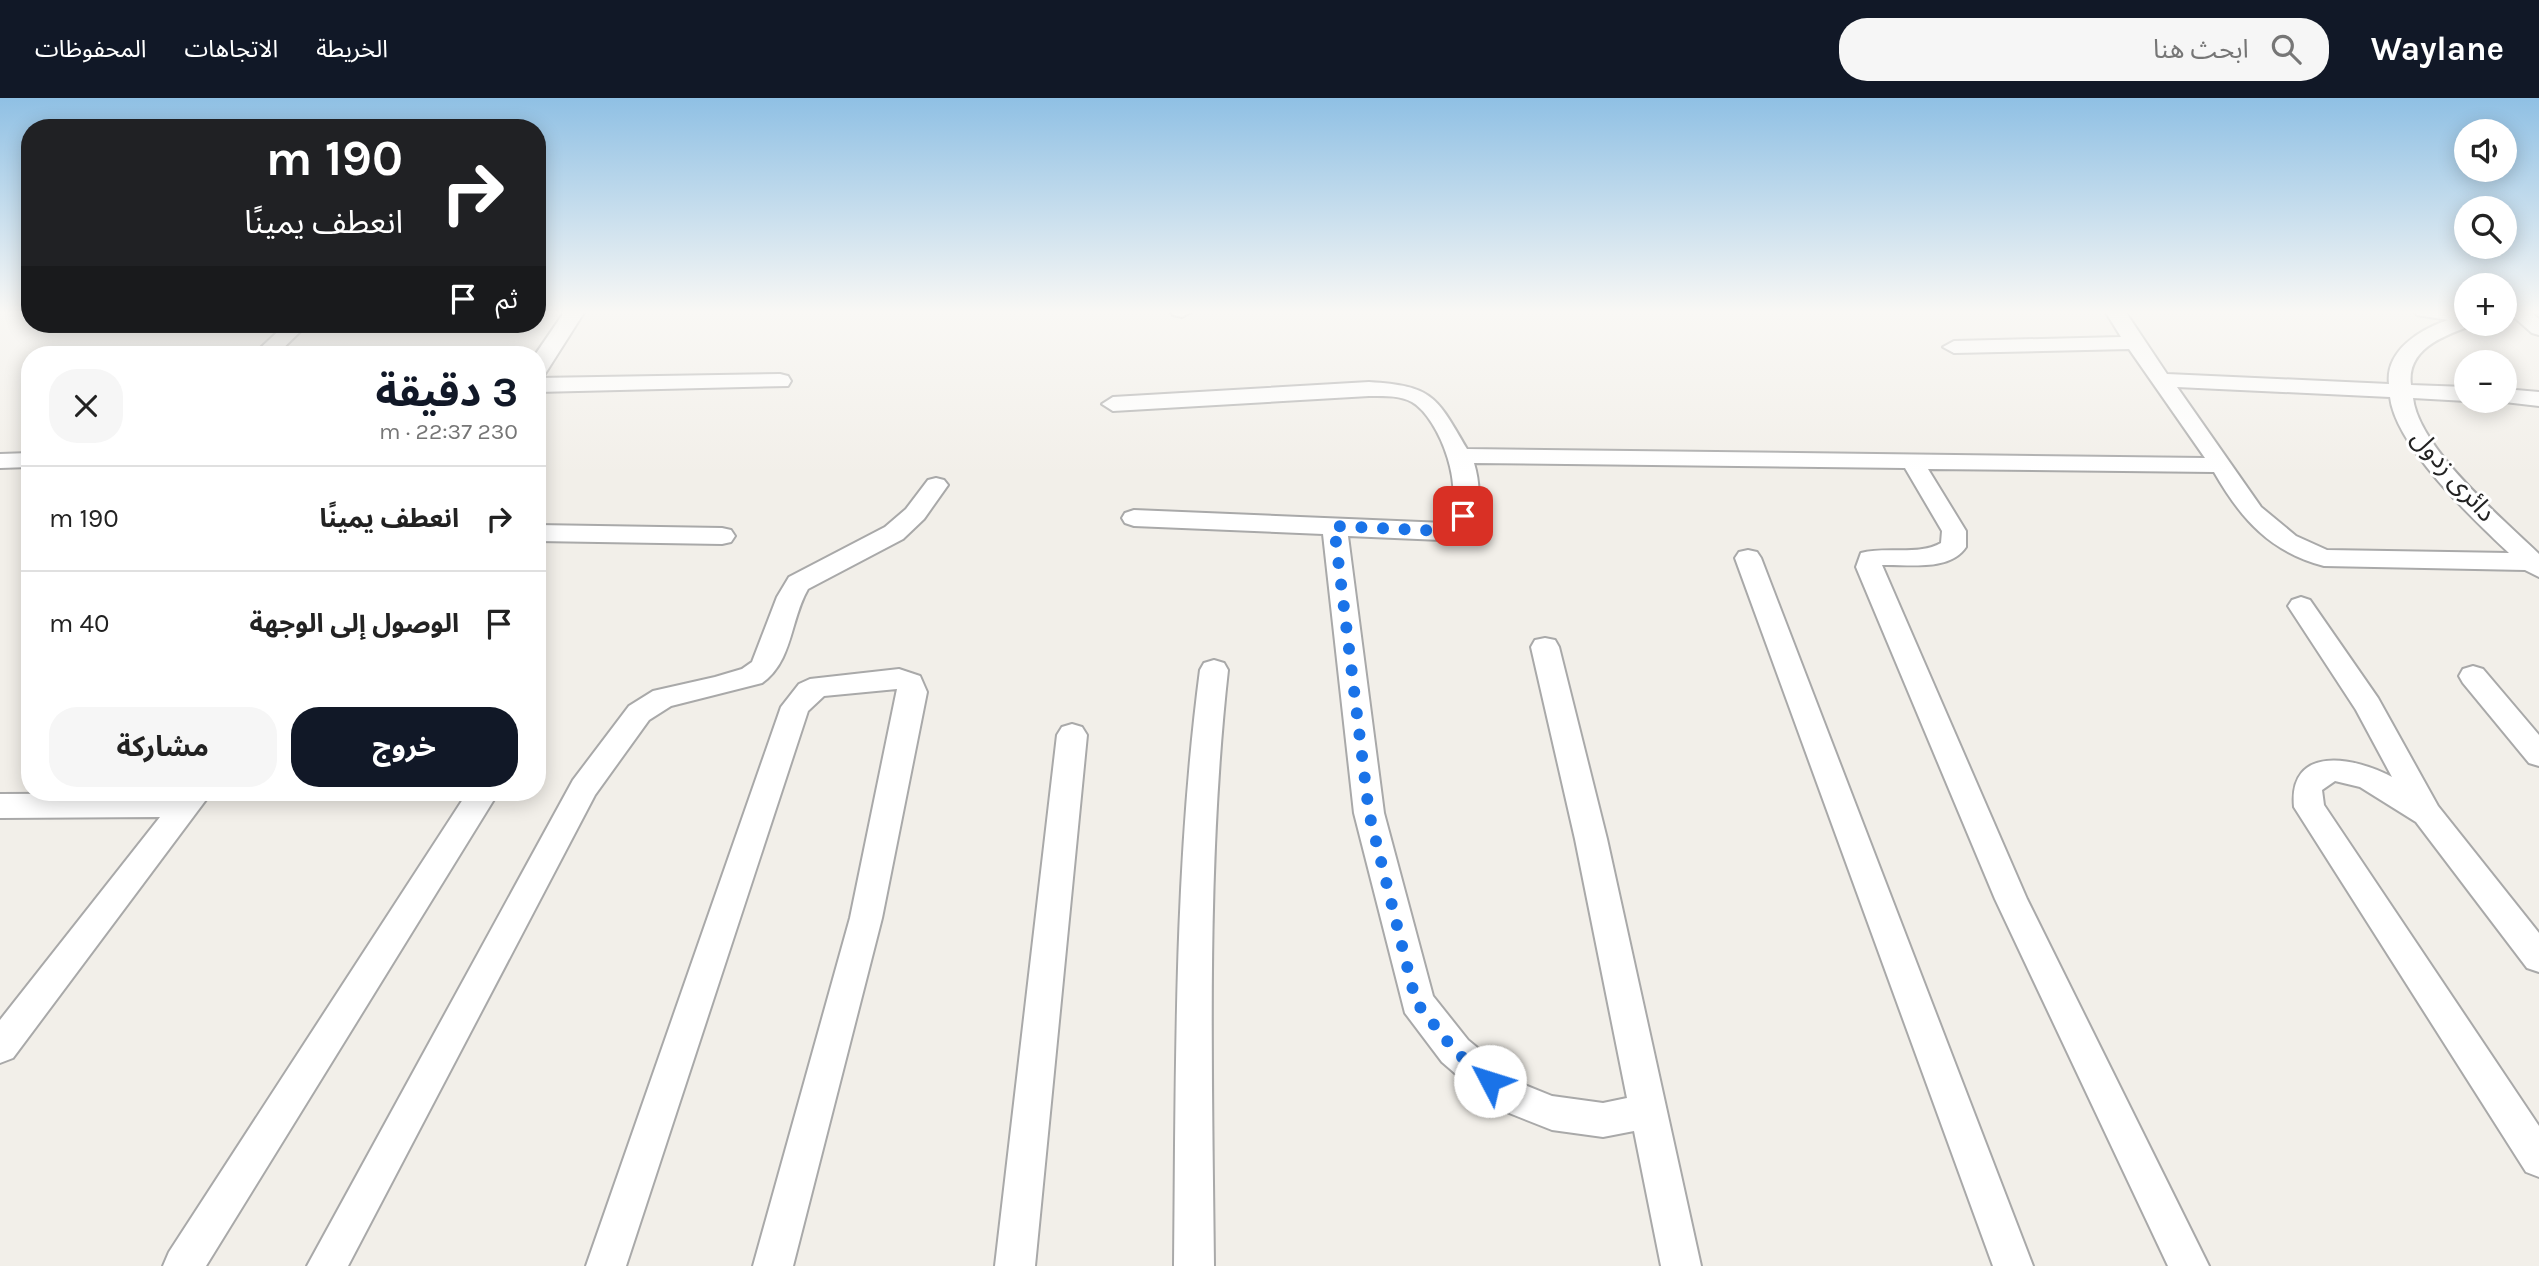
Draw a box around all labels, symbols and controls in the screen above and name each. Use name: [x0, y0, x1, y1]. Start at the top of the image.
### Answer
search box: [1839, 18, 2329, 81]
icon: search: [2267, 30, 2305, 68]
text: Waylane: [2371, 30, 2504, 68]
text: ابحث هنا: [2153, 34, 2249, 65]
text: المحفوظات: [35, 35, 146, 63]
text: الاتجاهات: [184, 35, 278, 63]
text: الخريطة: [316, 35, 388, 63]
map controls: [2454, 119, 2517, 413]
button: sound: [2454, 119, 2517, 182]
text: 190 m: [266, 130, 403, 187]
icon: right: [427, 147, 518, 238]
button: search: [2454, 196, 2517, 259]
text: انعطف يمينًا: [244, 204, 403, 241]
button: +: [2454, 273, 2517, 336]
icon: arrive: [444, 280, 482, 318]
text: ثم: [496, 284, 518, 315]
button: −: [2454, 350, 2517, 413]
text: 3 دقيقة: [376, 367, 518, 417]
button: close: [49, 369, 123, 443]
text: 230 m · 22:37: [379, 418, 518, 445]
street label: دائرى زدول: [2405, 423, 2502, 528]
pin: [1433, 486, 1493, 546]
icon: arrive: [1444, 497, 1482, 535]
icon: right: [480, 500, 518, 538]
text: 190 m: [49, 503, 119, 534]
text: انعطف يمينًا: [319, 503, 459, 534]
icon: arrive: [480, 605, 518, 643]
text: 40 m: [49, 608, 109, 639]
text: الوصول إلى الوجهة: [250, 608, 459, 639]
button: مشاركة: [49, 707, 277, 787]
button: خروج: [291, 707, 518, 787]
position arrow: [1453, 1044, 1527, 1118]

